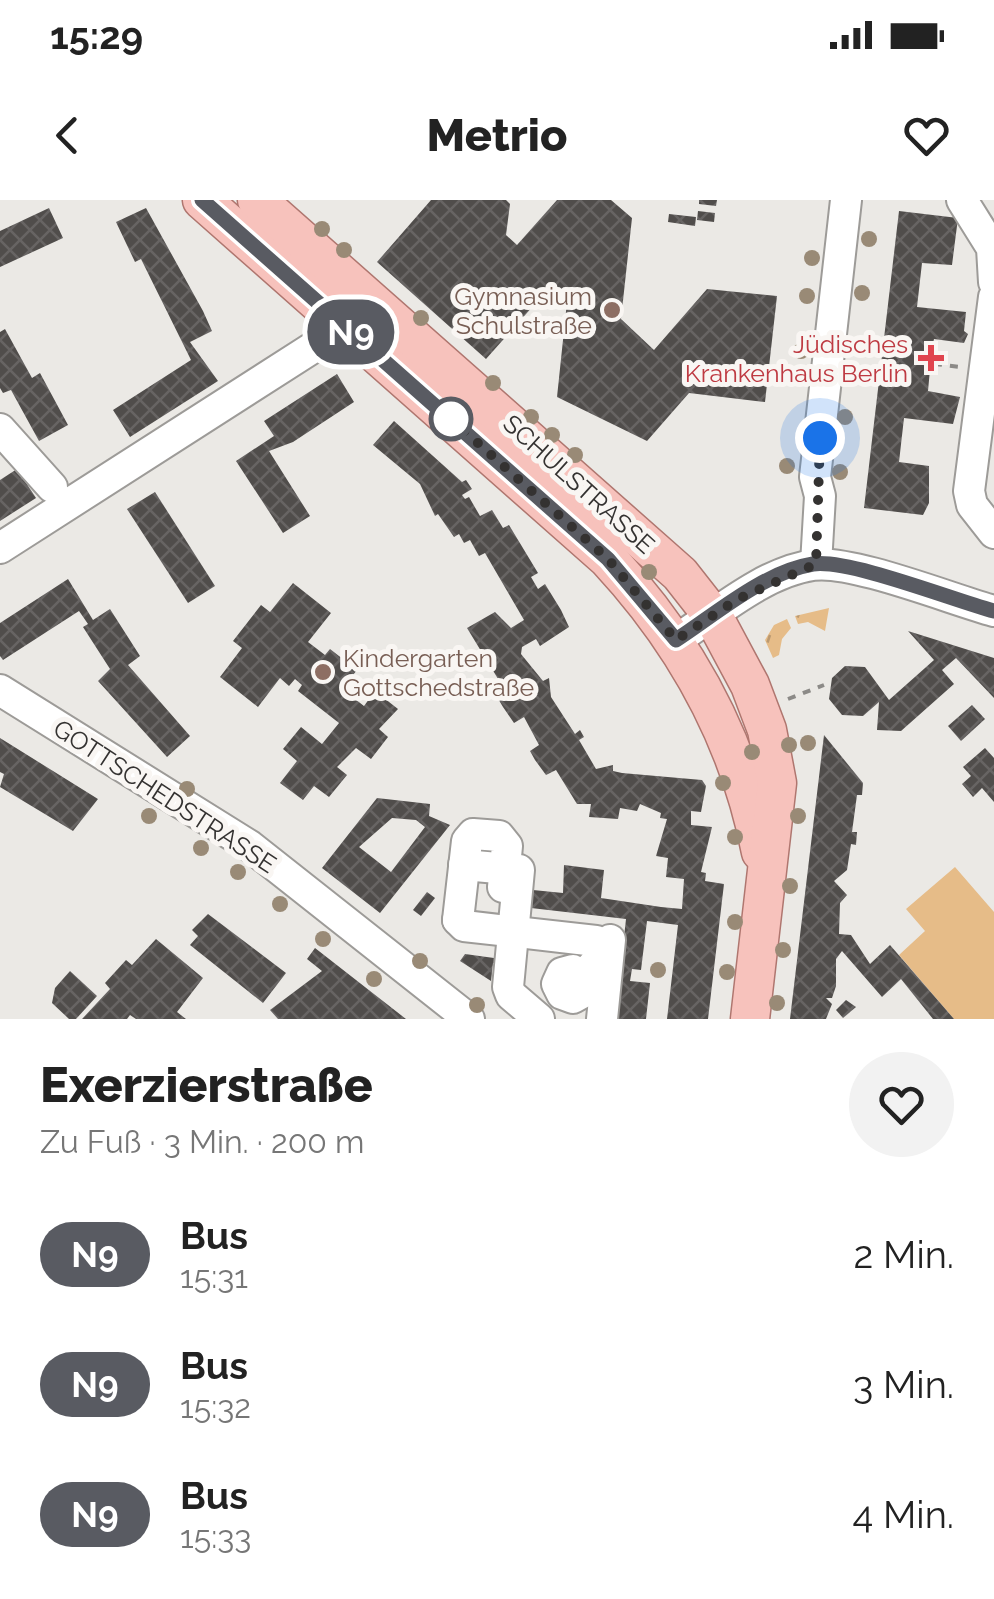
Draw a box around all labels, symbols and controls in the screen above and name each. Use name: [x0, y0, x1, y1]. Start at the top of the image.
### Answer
text: 15:29: [50, 13, 143, 58]
icon: back: [40, 108, 95, 163]
icon: heart: [899, 108, 954, 163]
text: Metrio: [427, 109, 567, 162]
place label: Gymnasium Schulstraße: [454, 281, 592, 340]
marker: Gymnasium Schulstraße: [601, 299, 623, 321]
line badge: N9: [306, 300, 396, 364]
text: N9: [327, 312, 375, 353]
place label: Jüdisches Krankenhaus Berlin: [685, 329, 908, 388]
marker: Jüdisches Krankenhaus Berlin: [918, 345, 944, 371]
unlabelled marker: [430, 398, 472, 440]
street label: SCHULSTRASSE: [497, 408, 661, 560]
your location: [795, 413, 845, 463]
place label: Kindergarten Gottschedstraße: [343, 643, 534, 702]
marker: Kindergarten Gottschedstraße: [312, 661, 334, 683]
street label: GOTTSCHEDSTRASSE: [48, 713, 282, 879]
button: heart: [849, 1052, 954, 1157]
text: Exerzierstraße: [40, 1057, 373, 1113]
text: Zu Fuß · 3 Min. · 200 m: [40, 1123, 364, 1160]
text: Bus: [180, 1213, 248, 1258]
text: 2 Min.: [854, 1232, 954, 1277]
text: N9: [71, 1234, 119, 1275]
text: 15:31: [180, 1258, 248, 1295]
text: Bus: [180, 1343, 248, 1388]
text: 3 Min.: [853, 1362, 954, 1407]
text: N9: [71, 1364, 119, 1405]
text: 15:32: [180, 1388, 251, 1425]
text: Bus: [180, 1473, 248, 1518]
text: 4 Min.: [853, 1492, 954, 1537]
text: N9: [71, 1494, 119, 1535]
text: 15:33: [180, 1518, 251, 1555]

